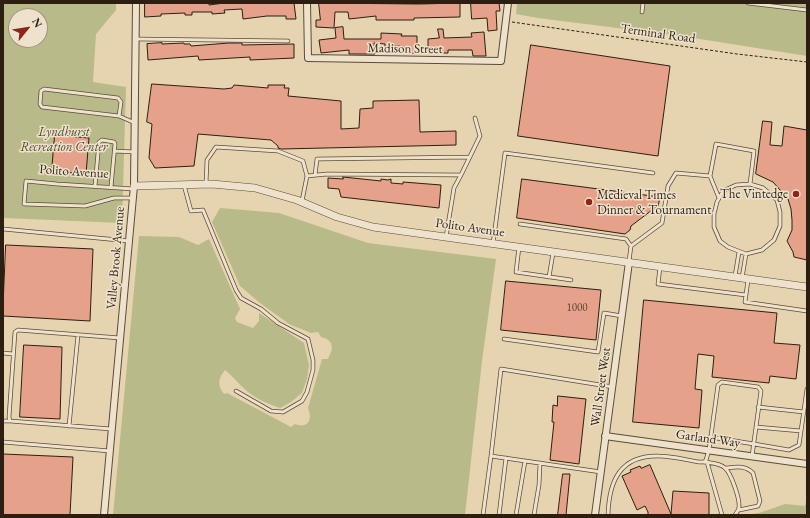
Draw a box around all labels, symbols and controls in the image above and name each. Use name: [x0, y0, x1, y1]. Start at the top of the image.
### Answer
north arrow: [8, 8, 48, 48]
text: N: [29, 15, 46, 30]
street label: Terminal Road: [620, 21, 696, 47]
street label: Madison Street: [367, 41, 443, 57]
park label: Lyndhurst Recreation Center: [20, 124, 108, 155]
street label: Polito Avenue: [39, 162, 109, 182]
place label: The Vintedge: [720, 186, 788, 202]
place label: Medieval Times Dinner & Tournament: [597, 187, 711, 218]
marker: The Vintedge: [791, 189, 801, 199]
marker: Medieval Times Dinner & Tournament: [584, 197, 594, 207]
street label: Valley Brook Avenue: [104, 206, 128, 310]
street label: Polito Avenue: [435, 215, 505, 241]
house number: 1000: [566, 301, 588, 315]
street label: Wall Street West: [588, 346, 614, 428]
street label: Garland Way: [675, 427, 741, 451]

